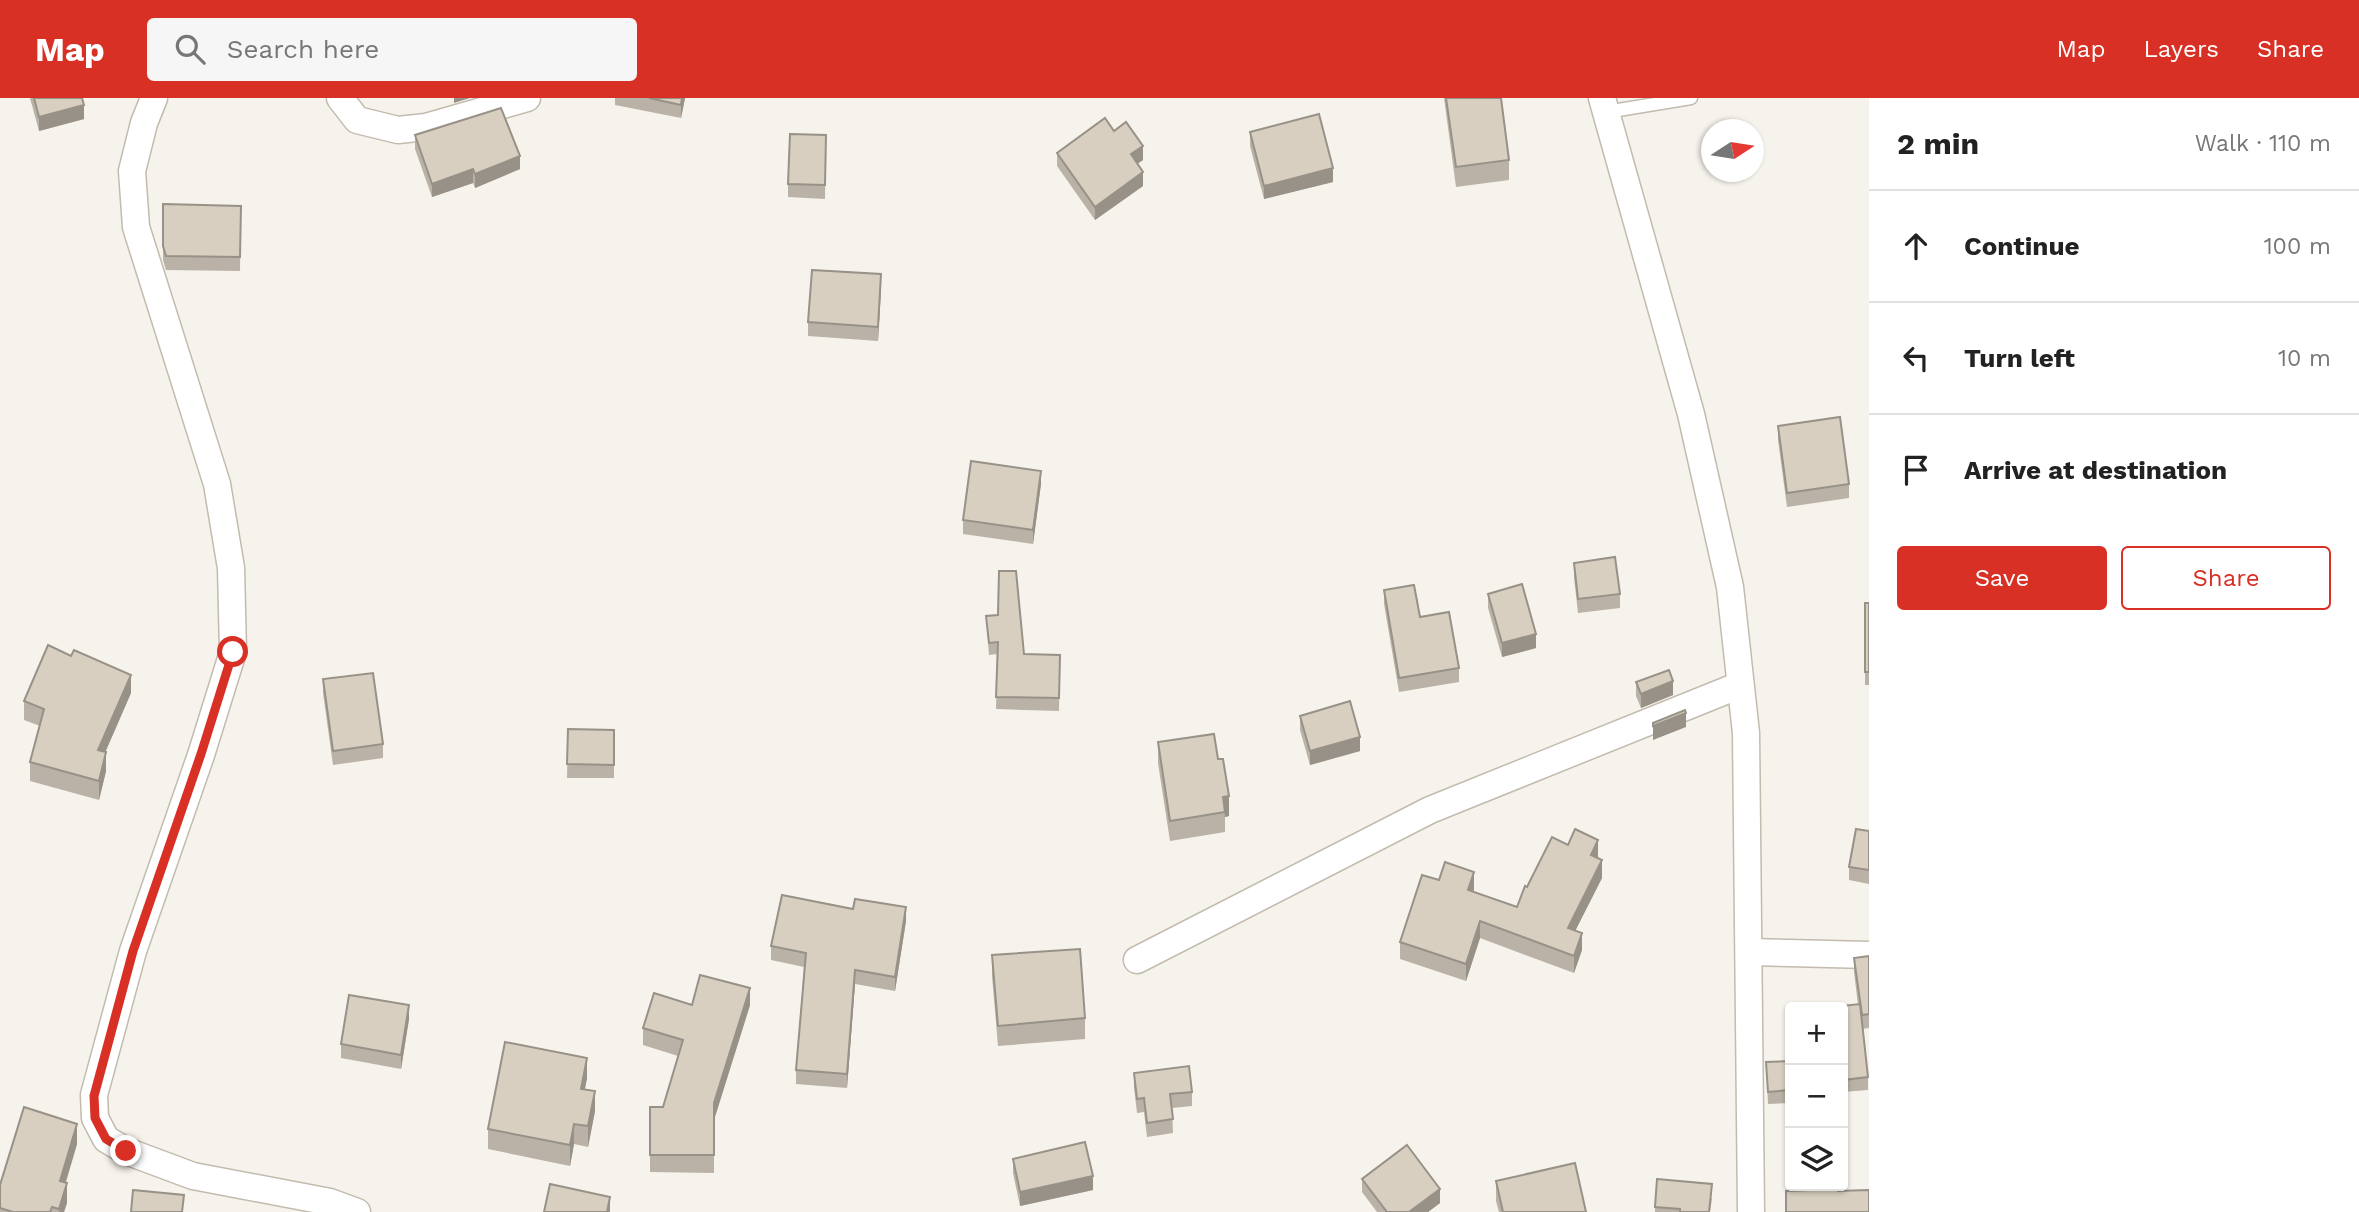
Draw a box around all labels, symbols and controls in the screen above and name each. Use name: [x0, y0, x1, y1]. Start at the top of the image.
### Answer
search box: [147, 18, 637, 81]
text: Map: [35, 30, 105, 69]
icon: search: [171, 30, 209, 68]
text: Search here: [227, 34, 379, 64]
text: Map: [2057, 35, 2105, 63]
text: Layers: [2143, 35, 2219, 63]
text: Share: [2257, 35, 2324, 63]
north arrow: [1701, 119, 1764, 182]
text: 2 min: [1897, 126, 1979, 161]
text: Walk · 110 m: [2195, 130, 2331, 157]
icon: ahead: [1897, 227, 1935, 265]
text: Continue: [1964, 231, 2080, 261]
text: 100 m: [2264, 233, 2331, 260]
icon: left: [1897, 339, 1935, 377]
text: Turn left: [1964, 343, 2075, 373]
text: 10 m: [2278, 345, 2331, 372]
icon: arrive: [1897, 451, 1935, 489]
text: Arrive at destination: [1964, 455, 2227, 485]
button: Save: [1897, 546, 2107, 610]
button: Share: [2121, 546, 2331, 610]
route start: [217, 636, 248, 667]
map controls: [1785, 1002, 1848, 1191]
button: +: [1785, 1002, 1848, 1065]
button: −: [1785, 1065, 1848, 1128]
button: layers: [1785, 1128, 1848, 1191]
route end: [110, 1135, 141, 1166]

